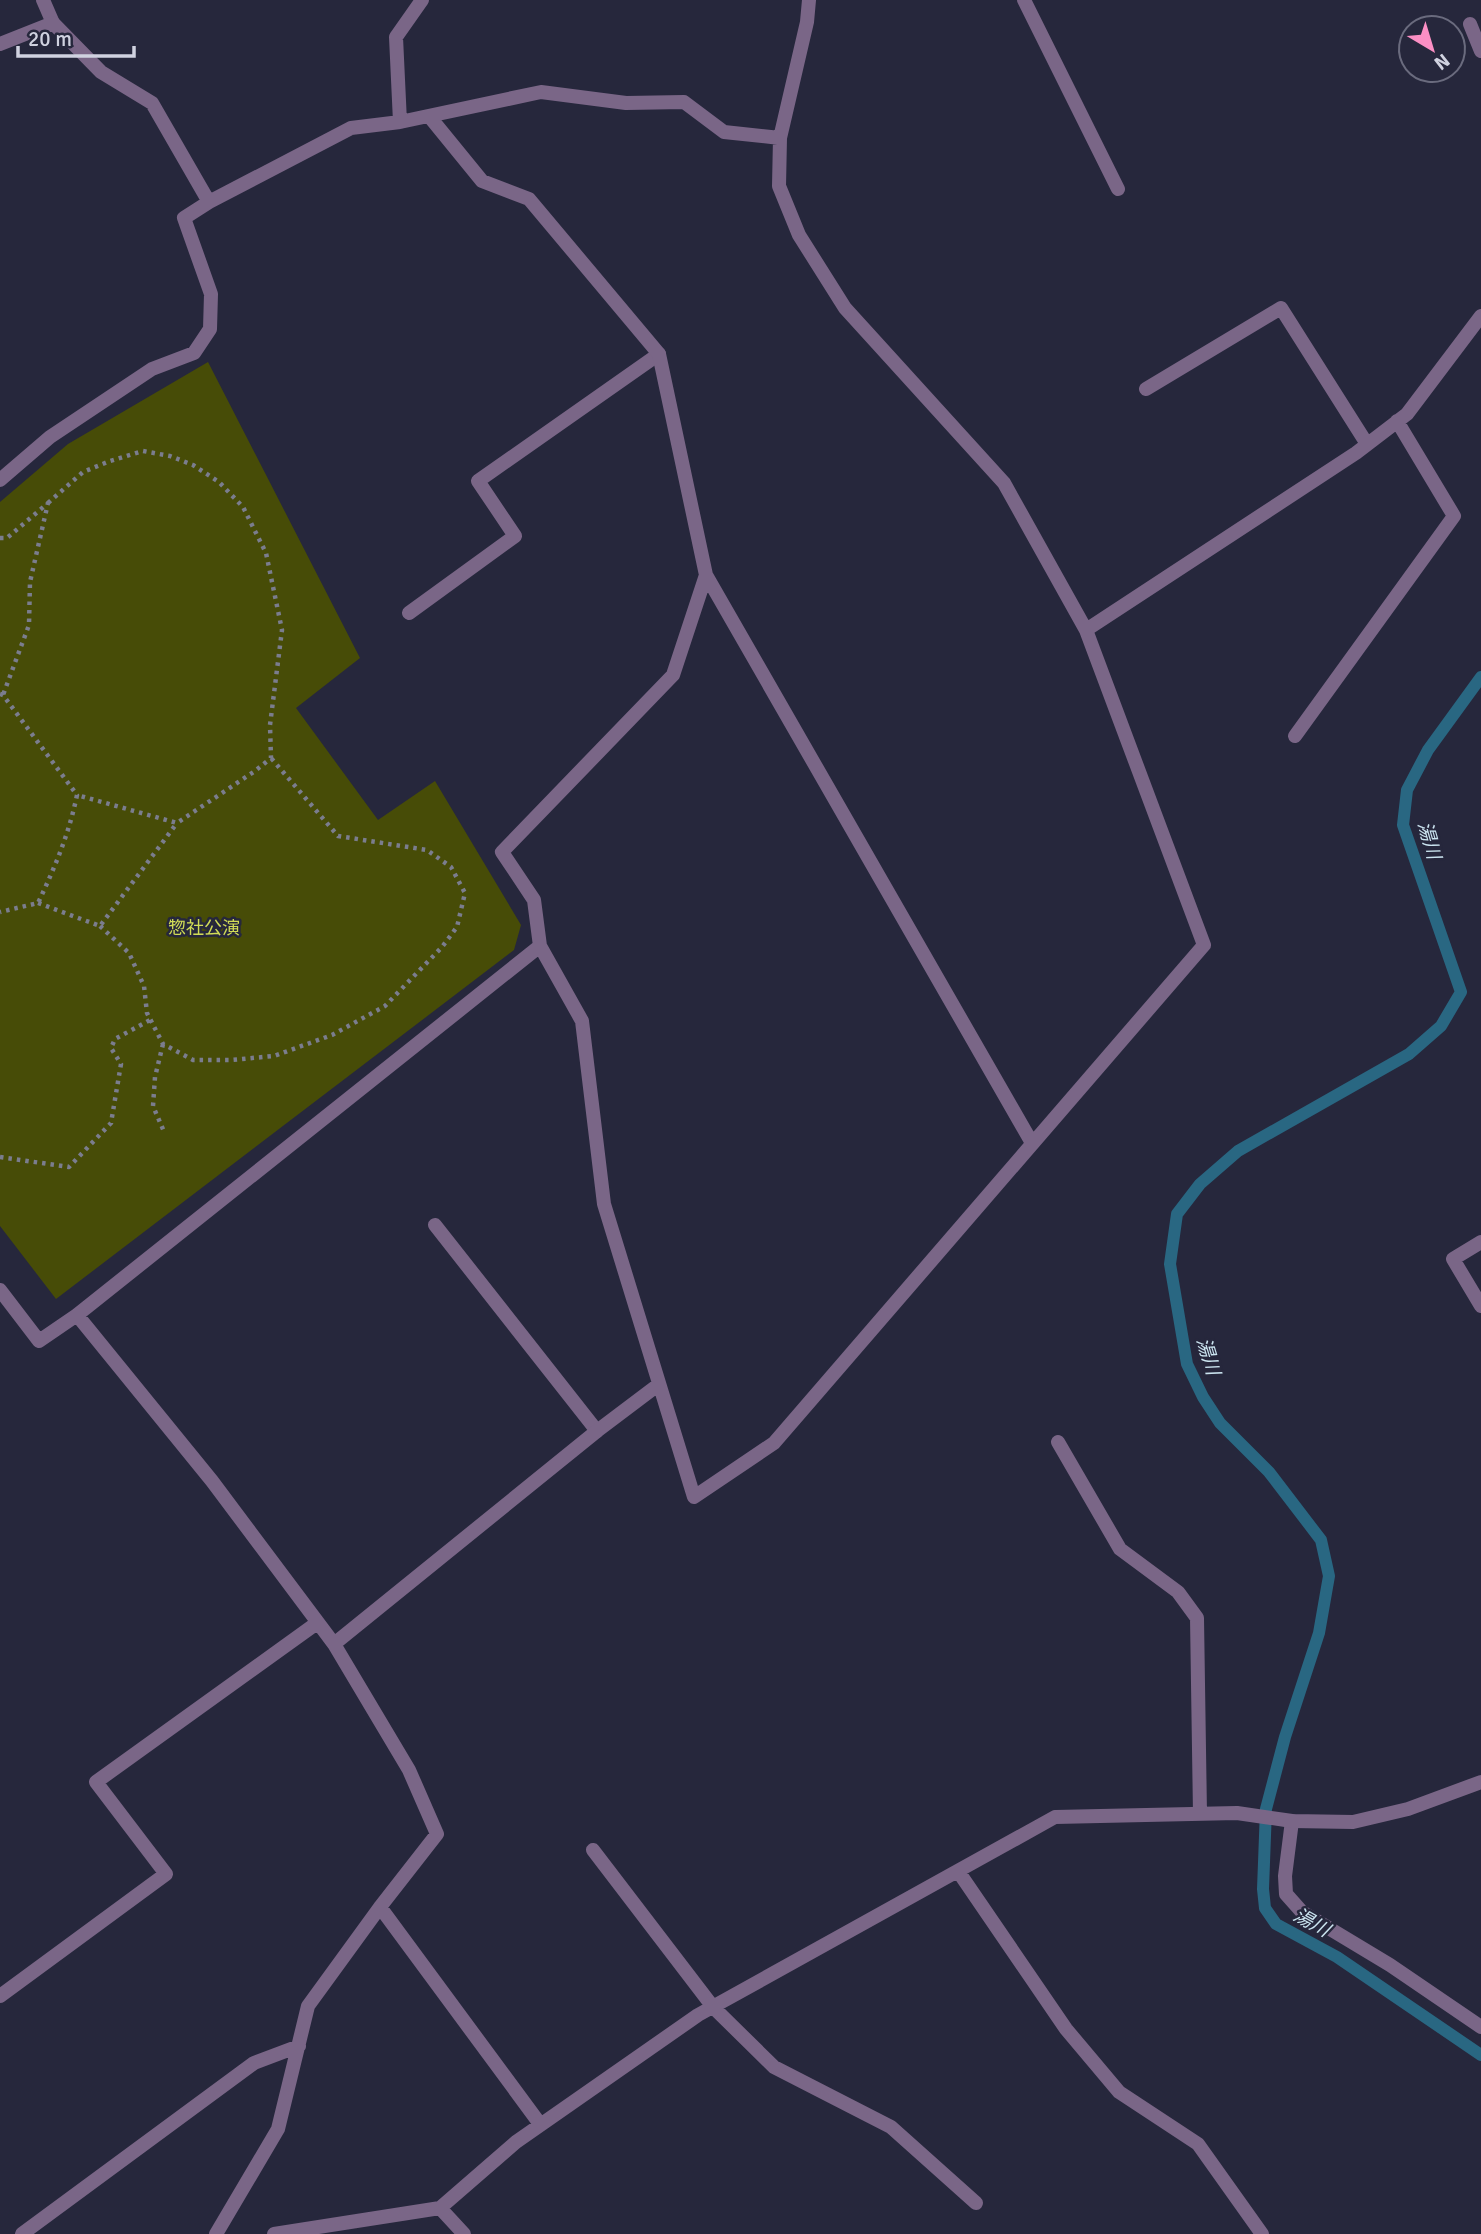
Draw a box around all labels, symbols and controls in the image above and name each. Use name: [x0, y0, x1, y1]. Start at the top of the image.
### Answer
scale bar: [18, 14, 133, 58]
north arrow: [1397, 14, 1467, 84]
text: 20 m: [28, 26, 72, 52]
text: N: [1429, 48, 1454, 75]
water label: 湯川: [1412, 819, 1446, 864]
park label: 惣社公演: [168, 917, 240, 939]
water label: 湯川: [1191, 1335, 1226, 1380]
water label: 湯川: [1289, 1903, 1336, 1944]

